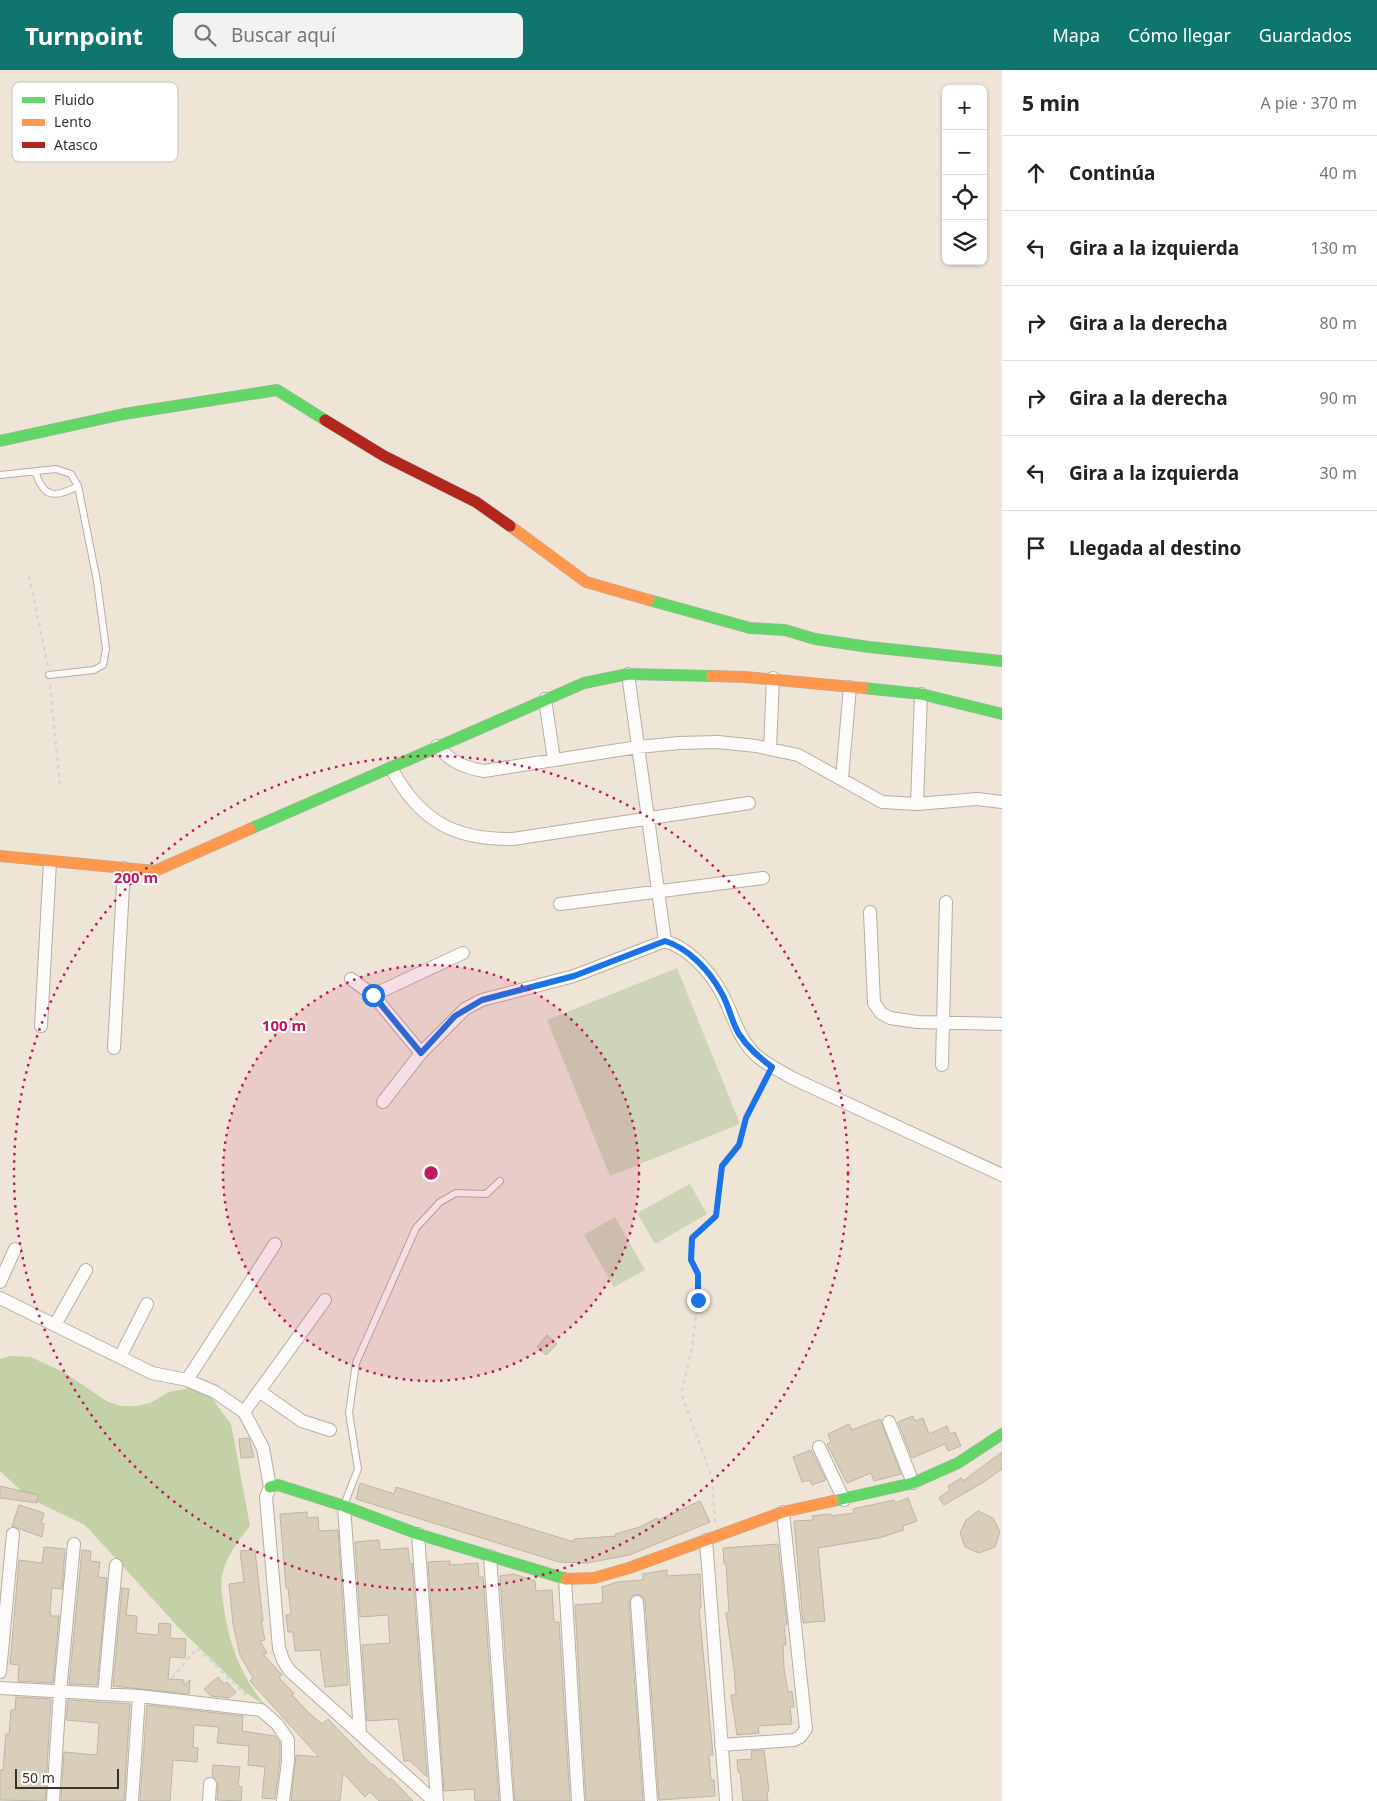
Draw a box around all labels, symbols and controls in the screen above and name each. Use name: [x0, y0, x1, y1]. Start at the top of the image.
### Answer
search box: [173, 13, 523, 58]
text: Turnpoint: [25, 19, 143, 52]
icon: search: [191, 21, 219, 49]
text: Buscar aquí: [231, 22, 336, 48]
text: Mapa: [1053, 23, 1100, 47]
text: Cómo llegar: [1128, 23, 1231, 47]
text: Guardados: [1259, 23, 1352, 47]
legend: [12, 82, 178, 162]
map controls: [942, 85, 987, 265]
button: +: [942, 85, 987, 130]
text: 5 min: [1022, 89, 1080, 117]
text: Fluido: [54, 90, 94, 109]
text: A pie · 370 m: [1260, 92, 1357, 114]
text: Lento: [54, 112, 91, 131]
button: −: [942, 130, 987, 175]
text: Atasco: [54, 135, 98, 154]
icon: ahead: [1022, 159, 1050, 187]
text: Continúa: [1069, 160, 1155, 186]
text: 40 m: [1320, 162, 1357, 184]
button: locate: [942, 175, 987, 220]
button: layers: [942, 220, 987, 265]
icon: left: [1022, 234, 1050, 262]
text: Gira a la izquierda: [1069, 235, 1239, 261]
text: 130 m: [1310, 237, 1357, 259]
icon: right: [1022, 309, 1050, 337]
text: Gira a la derecha: [1069, 310, 1228, 336]
text: 80 m: [1320, 312, 1357, 334]
icon: right: [1022, 384, 1050, 412]
text: Gira a la derecha: [1069, 385, 1228, 411]
text: 90 m: [1320, 387, 1357, 409]
icon: left: [1022, 459, 1050, 487]
text: Gira a la izquierda: [1069, 460, 1239, 486]
text: 30 m: [1320, 462, 1357, 484]
icon: arrive: [1022, 534, 1050, 562]
text: Llegada al destino: [1069, 535, 1241, 561]
text: 200 m: [114, 867, 158, 887]
route start: [362, 984, 385, 1007]
text: 100 m: [262, 1015, 306, 1035]
centre of rings: [422, 1164, 440, 1182]
route end: [687, 1289, 710, 1312]
scale bar: [15, 1766, 119, 1789]
text: 50 m: [22, 1768, 55, 1787]

